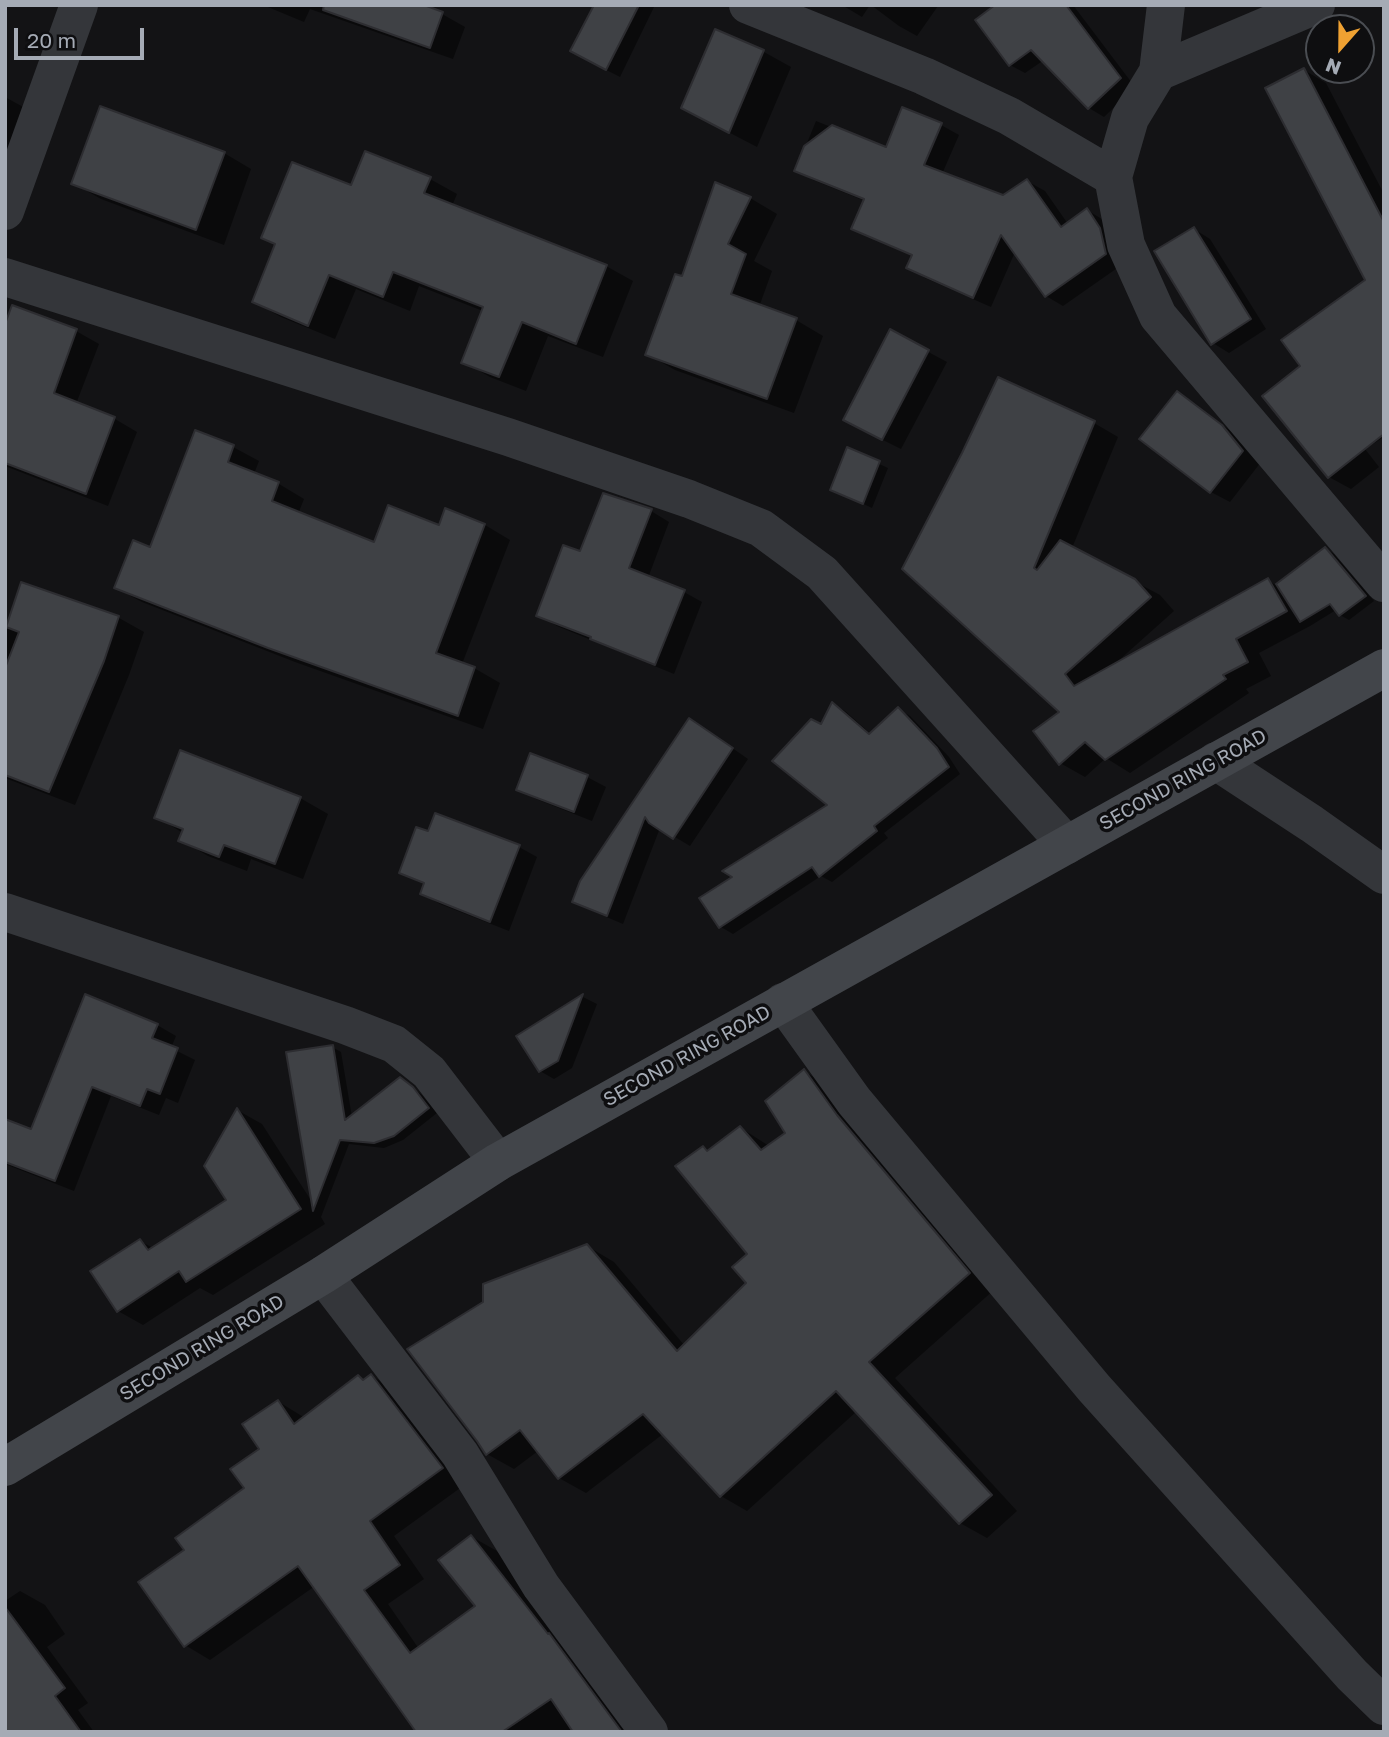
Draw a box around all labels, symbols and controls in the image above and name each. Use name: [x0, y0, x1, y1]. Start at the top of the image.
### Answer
scale bar: [18, 14, 147, 58]
north arrow: [1305, 14, 1375, 84]
text: 20 m: [27, 27, 76, 53]
text: N: [1322, 54, 1344, 81]
street label: SECOND RING ROAD: [1096, 725, 1270, 835]
street label: SECOND RING ROAD: [600, 1001, 774, 1111]
street label: SECOND RING ROAD: [116, 1290, 288, 1406]

